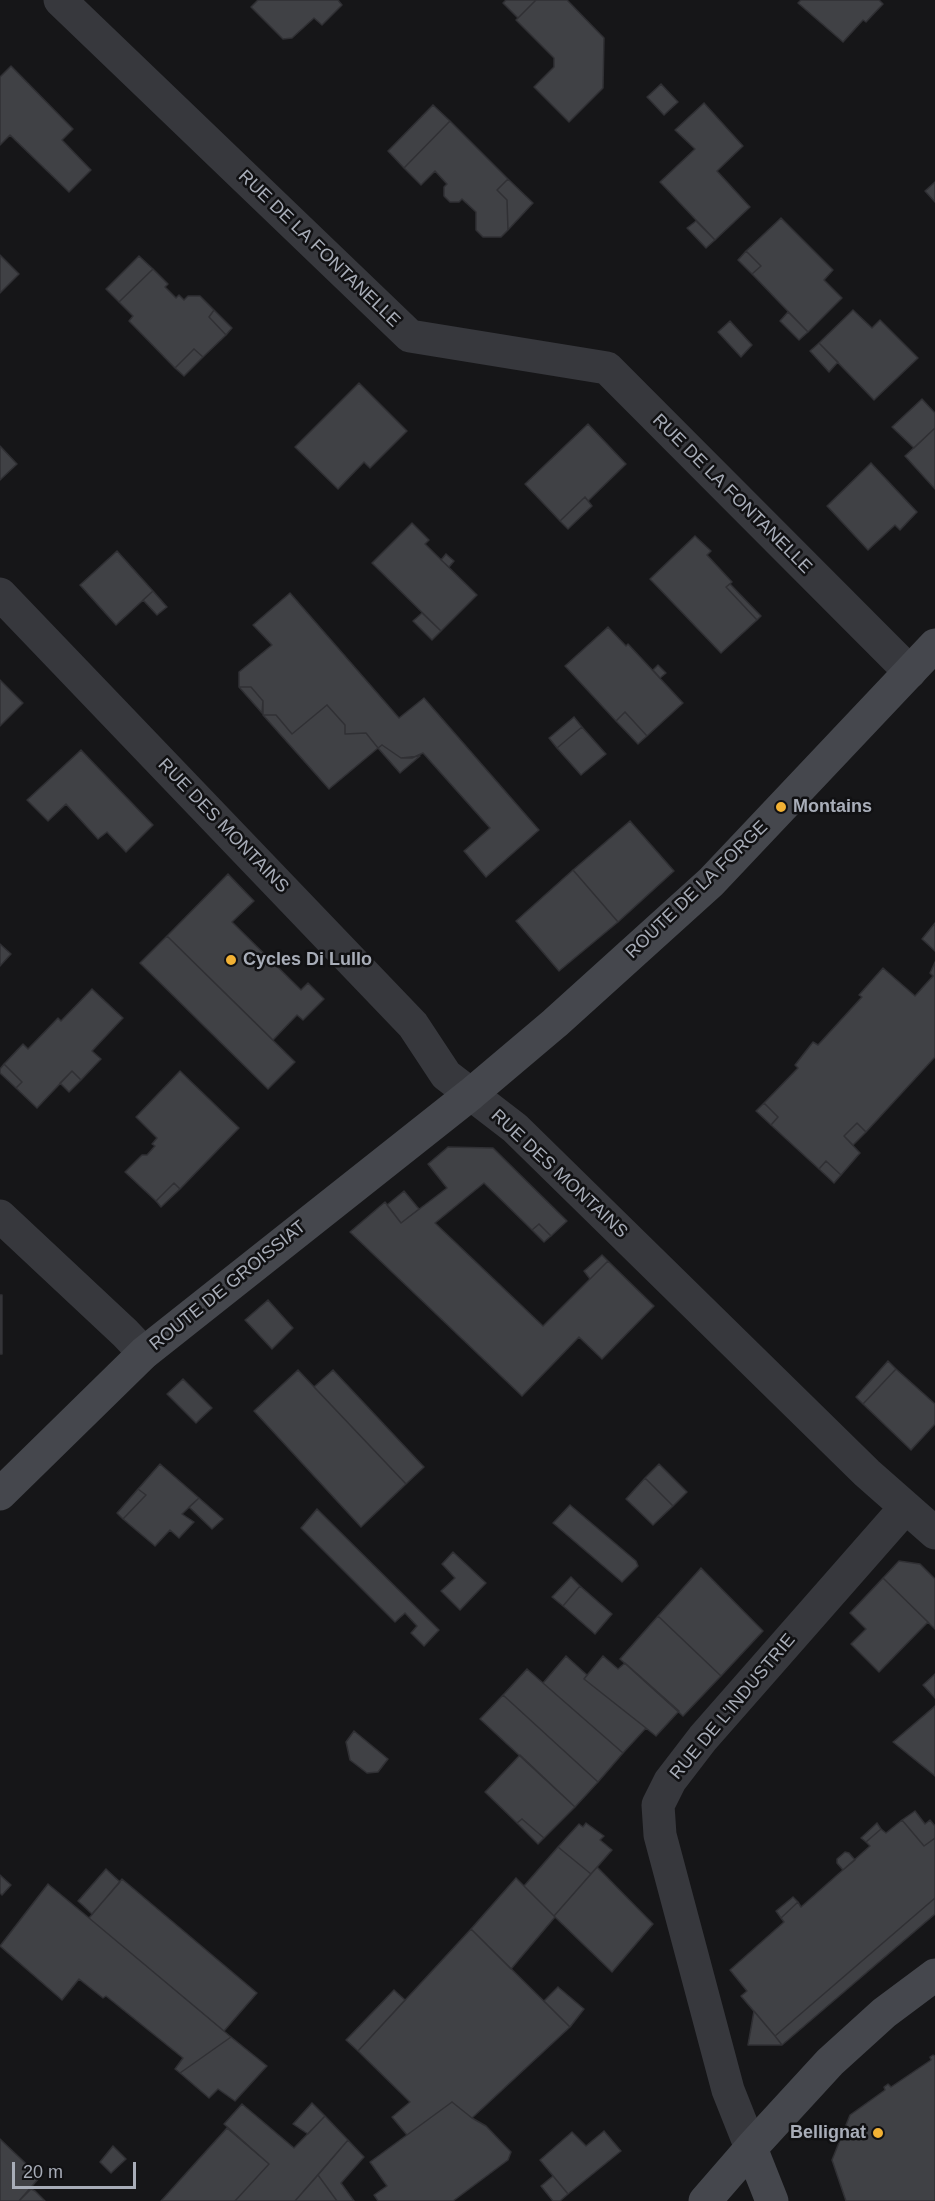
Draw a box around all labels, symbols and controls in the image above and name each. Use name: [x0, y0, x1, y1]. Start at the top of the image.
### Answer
street label: RUE DE LA FONTANELLE: [234, 166, 404, 332]
street label: RUE DE LA FONTANELLE: [648, 410, 816, 578]
street label: RUE DES MONTAINS: [153, 754, 293, 898]
place label: Montains: [793, 796, 872, 818]
marker: Montains: [774, 800, 788, 814]
street label: ROUTE DE LA FORGE: [622, 817, 772, 963]
place label: Cycles Di Lullo: [243, 949, 372, 971]
marker: Cycles Di Lullo: [224, 953, 238, 967]
street label: RUE DES MONTAINS: [486, 1105, 632, 1243]
street label: ROUTE DE GROISSIAT: [146, 1216, 310, 1356]
street label: RUE DE L'INDUSTRIE: [666, 1630, 800, 1784]
place label: Bellignat: [790, 2122, 866, 2144]
marker: Bellignat: [871, 2126, 885, 2140]
scale bar: [15, 2150, 140, 2188]
text: 20 m: [23, 2162, 63, 2182]

